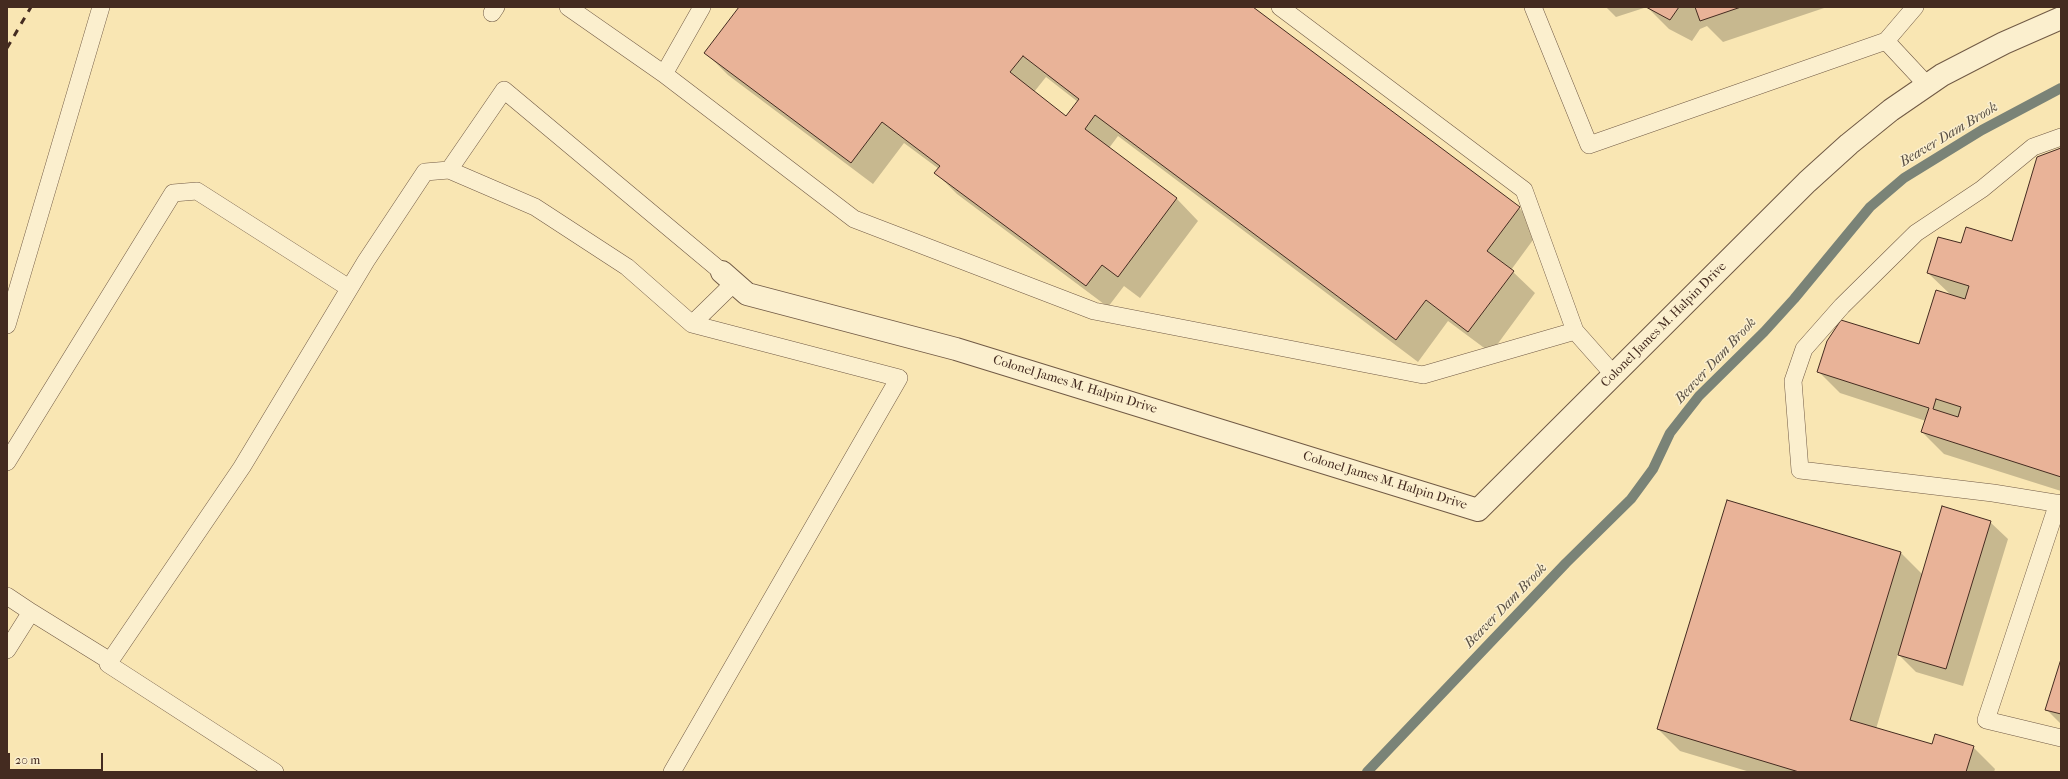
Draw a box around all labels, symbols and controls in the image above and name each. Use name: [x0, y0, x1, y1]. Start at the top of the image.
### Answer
water label: Beaver Dam Brook: [1897, 99, 2001, 171]
street label: Colonel James M. Halpin Drive: [1598, 259, 1730, 391]
water label: Beaver Dam Brook: [1672, 315, 1760, 407]
street label: Colonel James M. Halpin Drive: [991, 353, 1159, 417]
street label: Colonel James M. Halpin Drive: [1301, 449, 1469, 513]
water label: Beaver Dam Brook: [1461, 560, 1551, 652]
scale bar: [10, 745, 105, 771]
text: 20 m: [15, 753, 40, 767]

